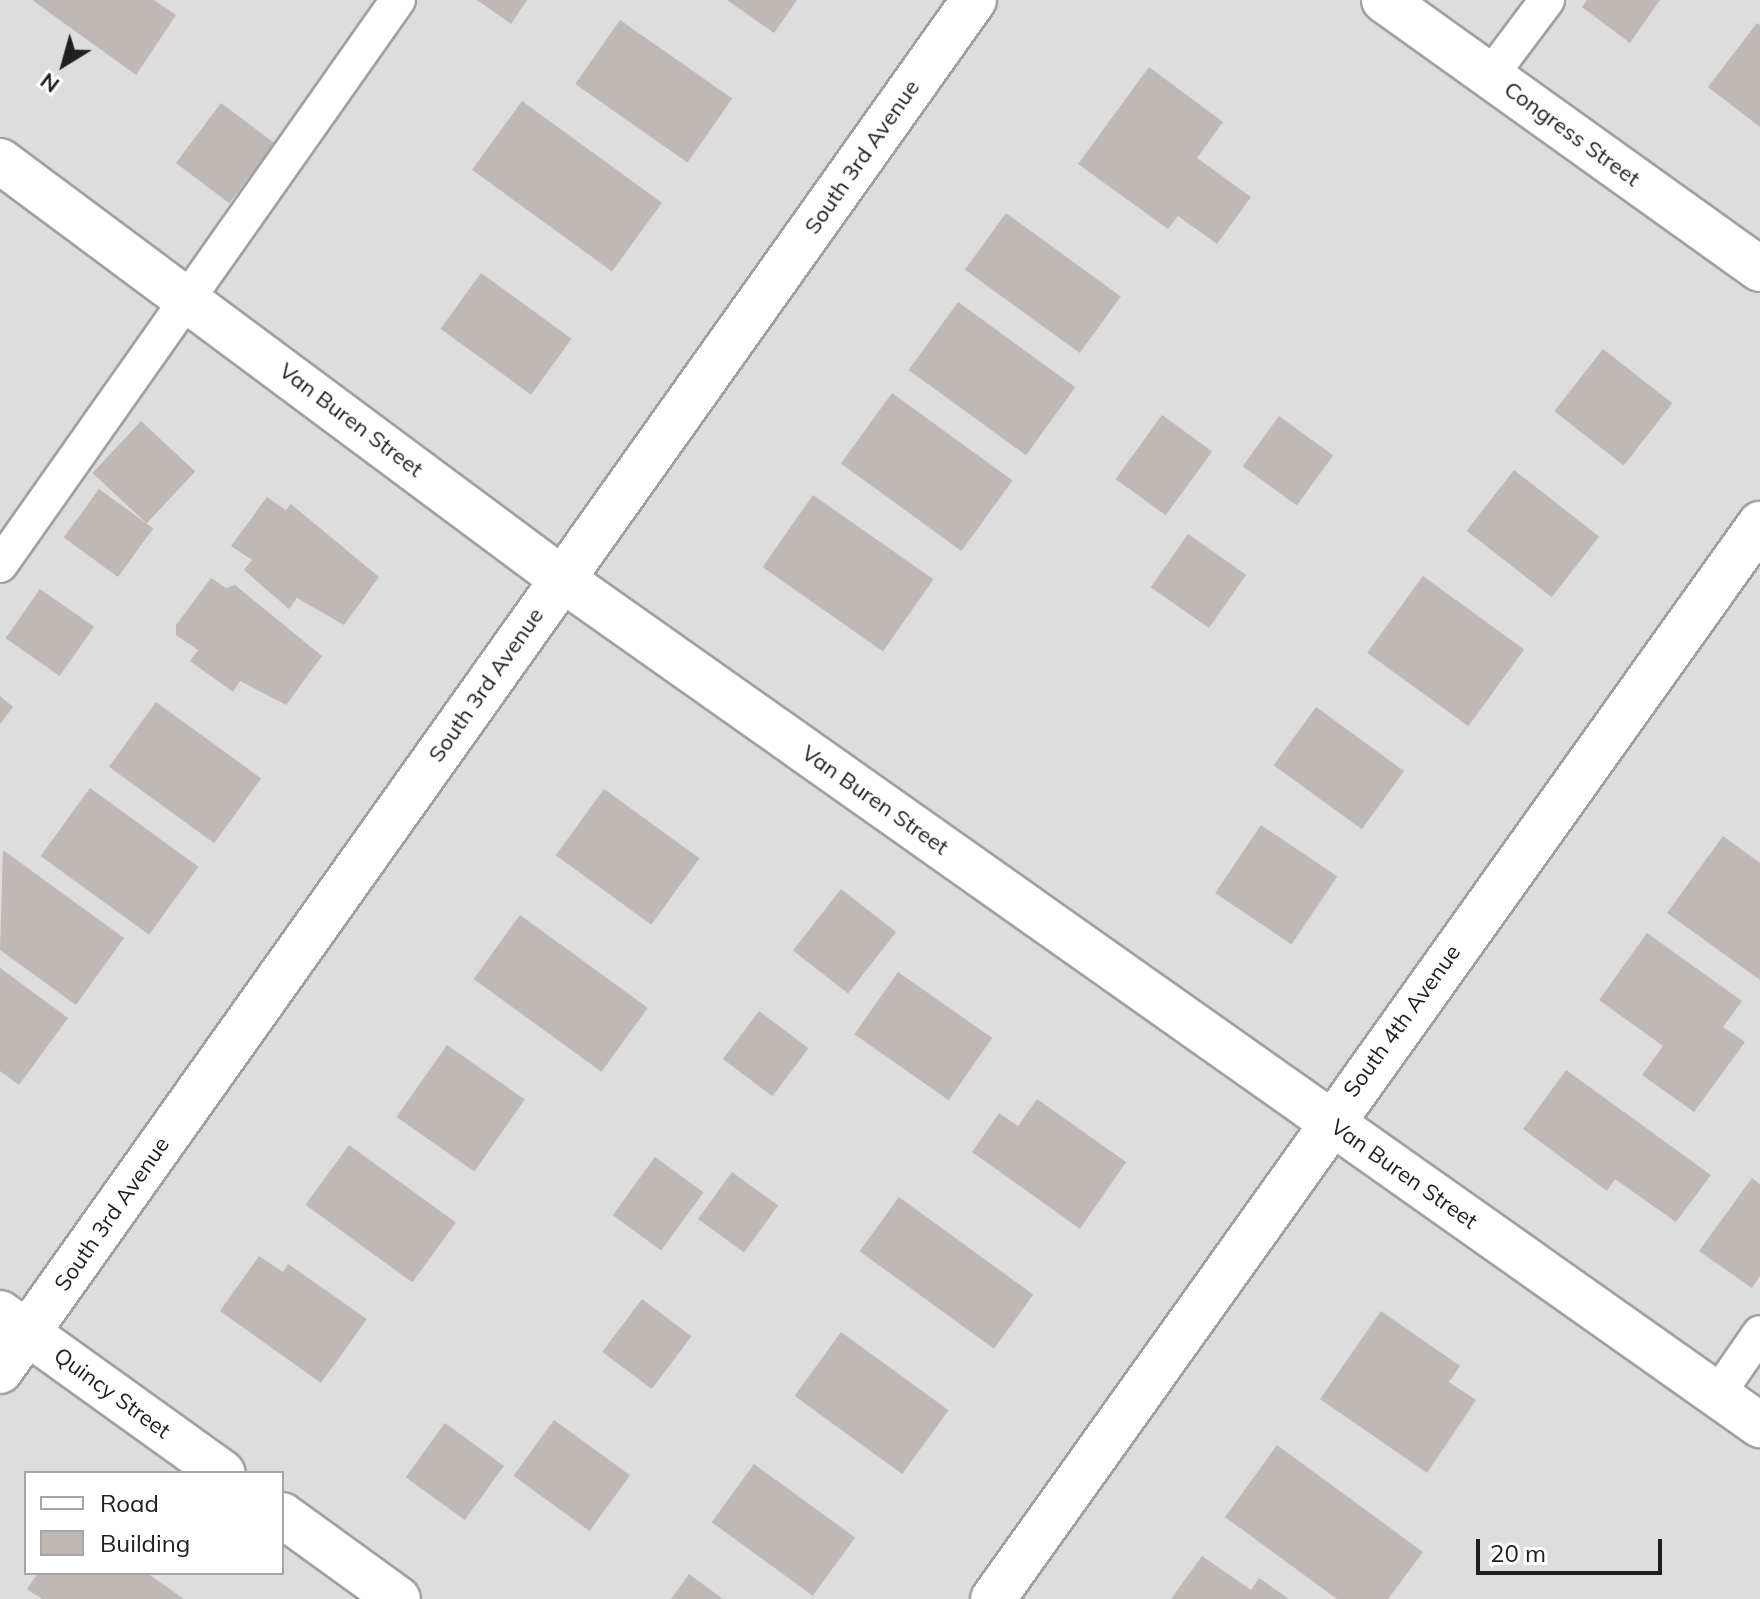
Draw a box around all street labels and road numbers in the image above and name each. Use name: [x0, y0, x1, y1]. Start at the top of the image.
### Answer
street label: South 3rd Avenue: [799, 75, 925, 239]
street label: Congress Street: [1499, 76, 1645, 192]
street label: Van Buren Street: [274, 357, 428, 483]
street label: South 3rd Avenue: [423, 603, 549, 767]
street label: Van Buren Street: [797, 740, 953, 860]
street label: South 4th Avenue: [1338, 940, 1466, 1102]
street label: Van Buren Street: [1326, 1114, 1482, 1234]
street label: South 3rd Avenue: [49, 1132, 175, 1296]
street label: Quincy Street: [49, 1342, 175, 1444]

